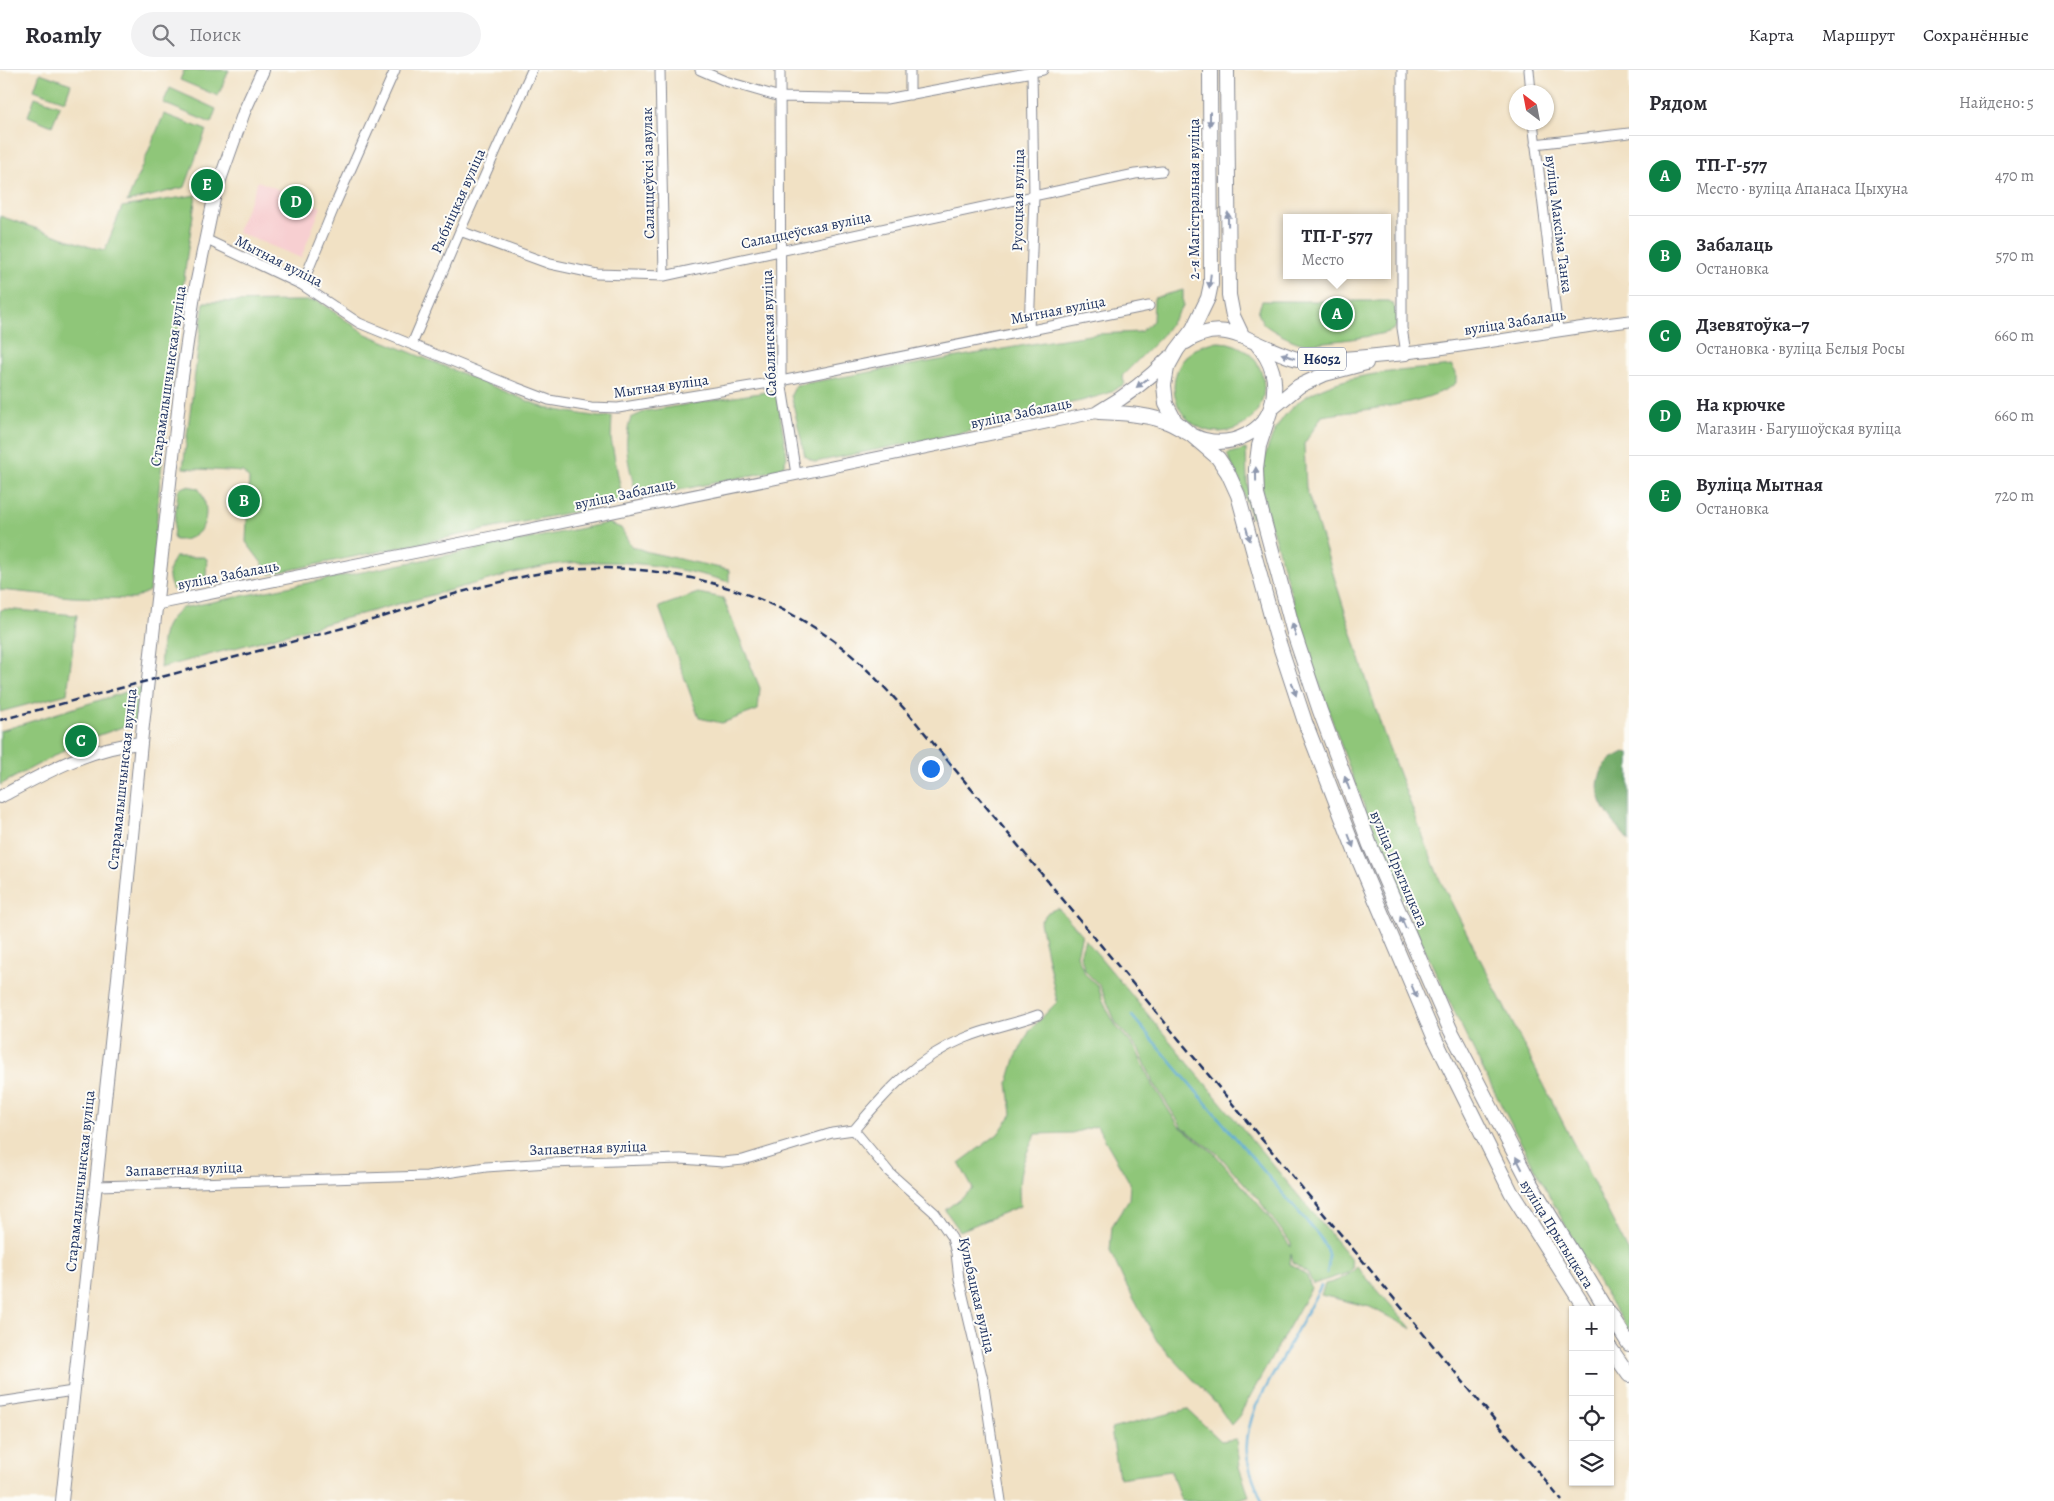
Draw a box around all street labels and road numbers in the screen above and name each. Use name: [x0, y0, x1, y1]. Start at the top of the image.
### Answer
street label: Салаццеўскі завулак: [637, 107, 659, 239]
street label: 2-я Магістральная вуліца: [1184, 118, 1204, 280]
street label: Рыбніцкая вуліца: [426, 145, 490, 257]
street label: Русоцкая вуліца: [1007, 148, 1029, 251]
street label: вуліца Максіма Танка: [1541, 154, 1577, 294]
street label: Салаццеўская вуліца: [739, 206, 873, 254]
street label: Мытная вуліца: [232, 230, 326, 292]
street label: Сабалянская вуліца: [757, 269, 781, 397]
street label: Старамалышчынская вуліца: [145, 284, 191, 468]
street label: Мытная вуліца: [1009, 291, 1107, 329]
street label: вуліца Забалаць: [1463, 304, 1568, 340]
road number: Н6052: [1298, 348, 1346, 370]
street label: Мытная вуліца: [612, 369, 710, 403]
street label: вуліца Забалаць: [969, 392, 1074, 433]
street label: вуліца Забалаць: [573, 473, 678, 514]
street label: вуліца Забалаць: [176, 555, 281, 595]
street label: Старамалышчынская вуліца: [103, 687, 141, 871]
street label: вуліца Прытыцкага: [1365, 808, 1433, 930]
street label: Старамалышчынская вуліца: [61, 1089, 99, 1273]
street label: Запаветная вуліца: [529, 1136, 647, 1160]
street label: Запаветная вуліца: [125, 1157, 243, 1181]
street label: вуліца Прытыцкага: [1515, 1176, 1599, 1292]
street label: Кульбацкая вуліца: [954, 1235, 1000, 1355]

